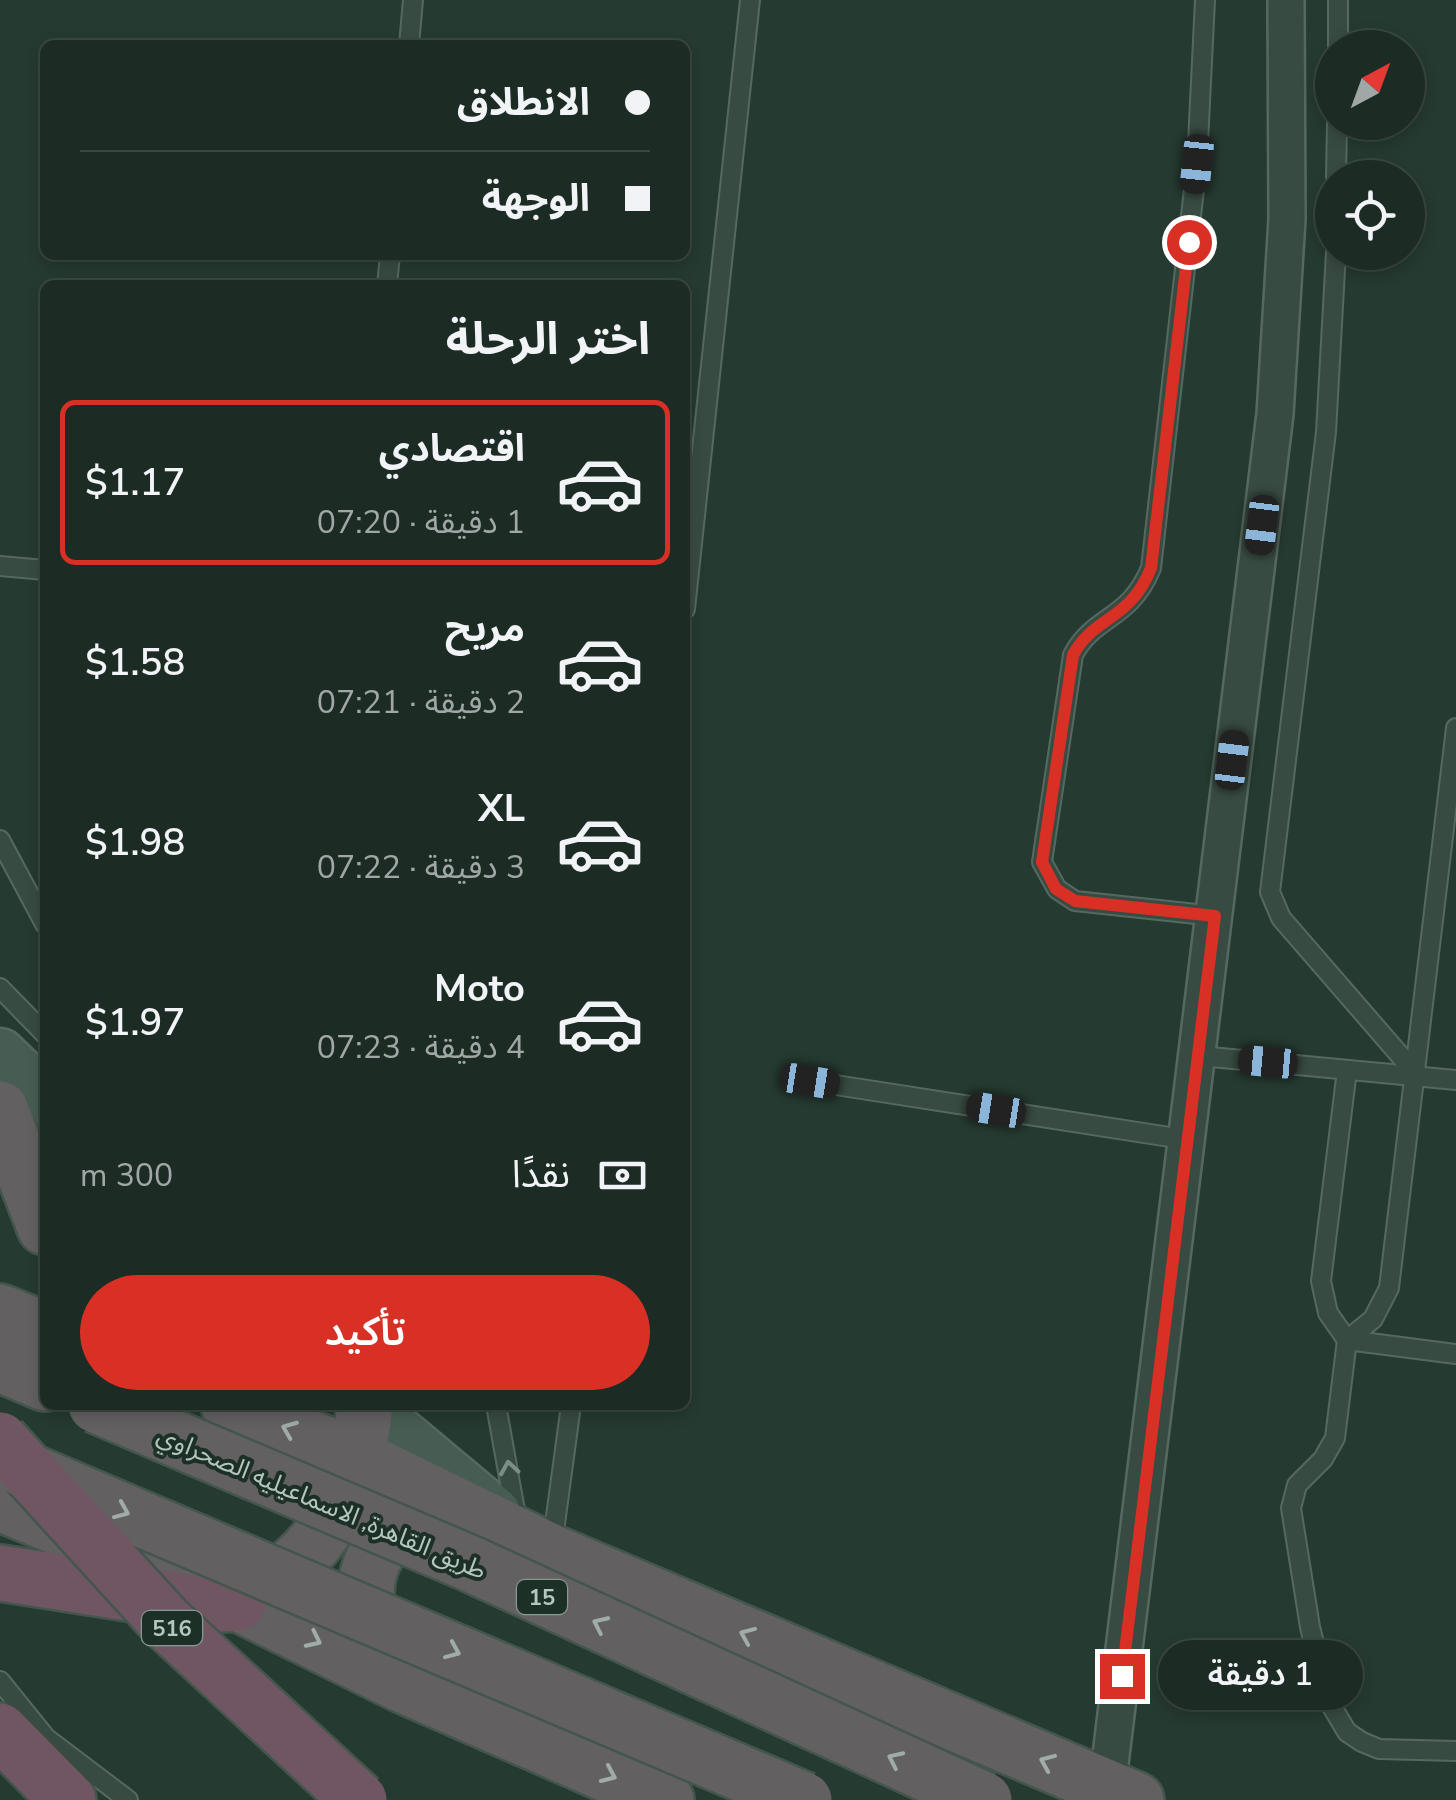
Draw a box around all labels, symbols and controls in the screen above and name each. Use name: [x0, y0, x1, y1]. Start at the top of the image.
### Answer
north arrow: [1315, 30, 1425, 140]
map controls: [1315, 30, 1425, 270]
text: الانطلاق: [457, 77, 590, 128]
car: [1179, 133, 1215, 195]
button: locate: [1315, 160, 1425, 270]
text: الوجهة: [482, 173, 590, 224]
route start: [1167, 220, 1212, 265]
text: اختر الرحلة: [446, 309, 650, 370]
text: اقتصادي: [379, 423, 525, 474]
icon: car: [555, 438, 645, 528]
text: $1.17: [85, 457, 185, 508]
car: [1243, 493, 1281, 557]
text: 1 دقيقة · 07:20: [317, 501, 525, 544]
text: مريح: [445, 603, 525, 654]
icon: car: [555, 618, 645, 708]
text: $1.58: [85, 637, 185, 688]
text: 2 دقيقة · 07:21: [317, 681, 525, 724]
car: [1213, 728, 1251, 792]
text: XL: [478, 783, 525, 834]
icon: car: [555, 798, 645, 888]
text: $1.98: [85, 817, 185, 868]
text: 3 دقيقة · 07:22: [317, 846, 525, 889]
text: Moto: [434, 963, 525, 1014]
icon: car: [555, 978, 645, 1068]
text: $1.97: [85, 997, 185, 1048]
text: 4 دقيقة · 07:23: [317, 1026, 525, 1069]
car: [1237, 1044, 1299, 1080]
car: [778, 1061, 842, 1101]
car: [964, 1090, 1028, 1130]
icon: cash: [595, 1148, 650, 1203]
text: نقدًا: [512, 1149, 570, 1200]
text: 300 m: [80, 1154, 173, 1197]
button: تأكيد: [80, 1275, 650, 1390]
street label: طريق القاهرة, الاسماعيليه الصحراوي: [151, 1418, 491, 1589]
one-way arrow: [282, 1421, 299, 1441]
one-way arrow: [499, 1460, 520, 1476]
one-way arrow: [112, 1499, 130, 1519]
road number: 15: [517, 1580, 567, 1614]
road number: 516: [142, 1611, 202, 1645]
one-way arrow: [592, 1616, 610, 1636]
one-way arrow: [740, 1627, 758, 1647]
one-way arrow: [303, 1628, 321, 1648]
one-way arrow: [443, 1639, 461, 1659]
callout: 1 دقيقة: [1157, 1641, 1362, 1711]
text: 1 دقيقة: [1208, 1653, 1313, 1696]
route end: [1100, 1654, 1145, 1699]
one-way arrow: [887, 1752, 905, 1772]
one-way arrow: [1039, 1754, 1057, 1774]
one-way arrow: [599, 1763, 617, 1783]

